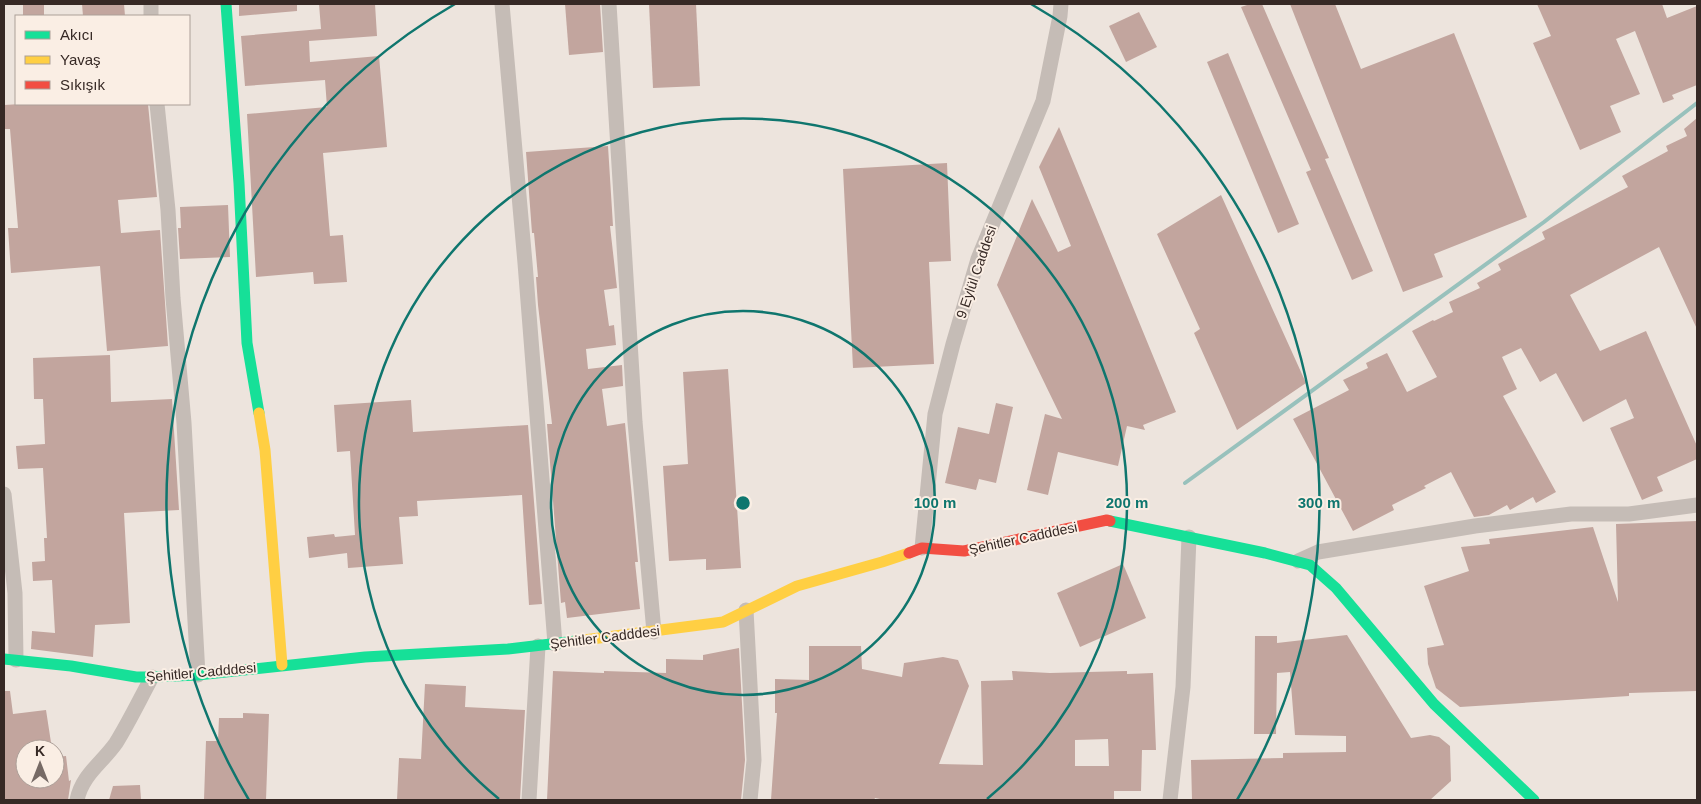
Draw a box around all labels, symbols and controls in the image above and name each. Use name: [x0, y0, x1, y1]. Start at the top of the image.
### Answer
legend: [15, 15, 190, 105]
text: Akıcı: [60, 26, 93, 43]
text: Yavaş: [60, 51, 101, 68]
text: Sıkışık: [60, 76, 106, 93]
street label: 9 Eylül Caddesi: [953, 223, 999, 321]
centre of rings: [734, 494, 752, 512]
text: 100 m: [914, 494, 956, 511]
text: 200 m: [1106, 494, 1148, 511]
text: 300 m: [1298, 494, 1340, 511]
street label: Şehitler Cadddesi: [967, 519, 1079, 557]
street label: Şehitler Cadddesi: [549, 622, 661, 652]
street label: Şehitler Cadddesi: [145, 659, 257, 685]
north arrow: [15, 739, 65, 789]
text: K: [35, 743, 45, 759]

